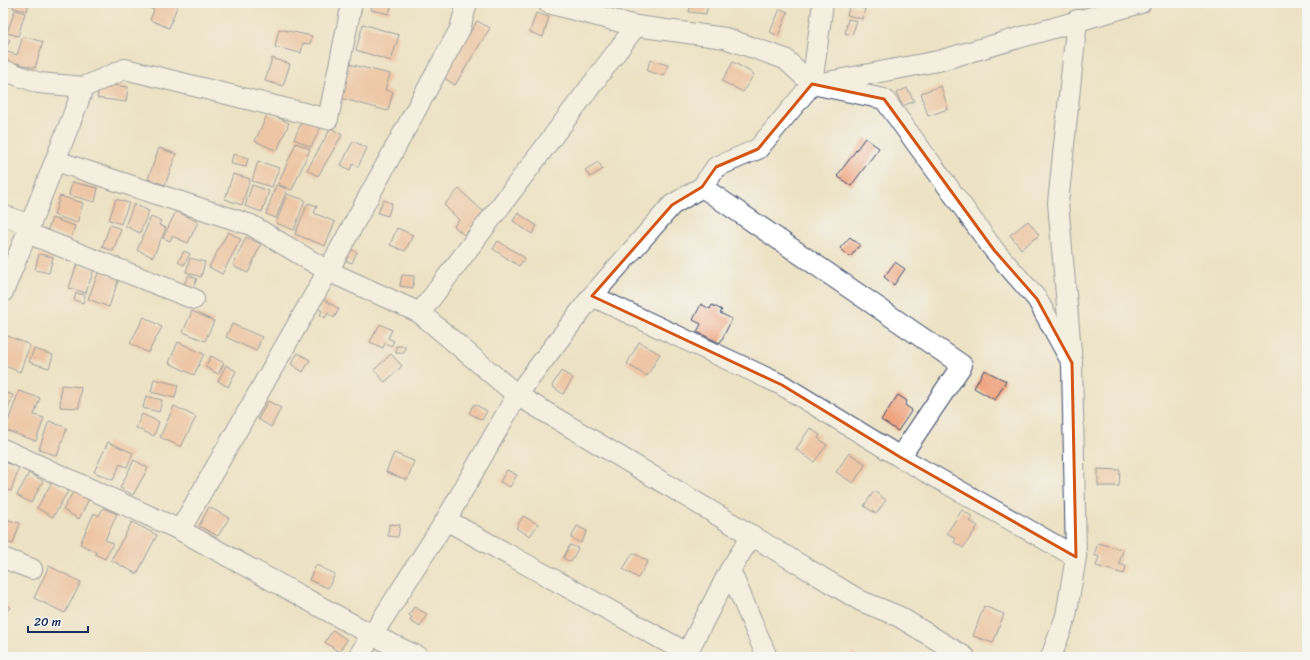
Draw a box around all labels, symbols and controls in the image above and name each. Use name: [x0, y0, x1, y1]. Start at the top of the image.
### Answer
scale bar: [28, 608, 88, 634]
text: 20 m: [34, 611, 61, 633]

